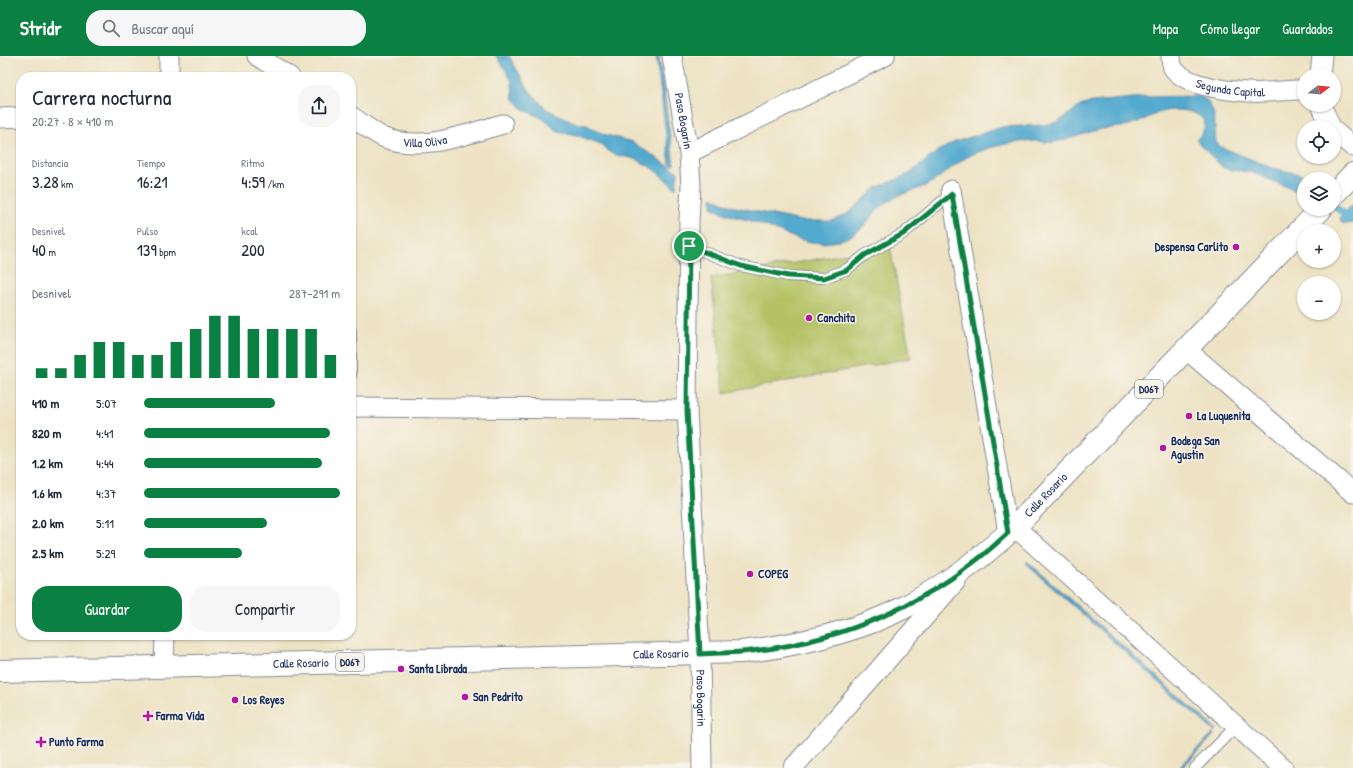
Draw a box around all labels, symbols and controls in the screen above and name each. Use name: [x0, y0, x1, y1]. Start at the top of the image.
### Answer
search box: [86, 10, 366, 46]
text: Stridr: [20, 15, 62, 41]
icon: search: [100, 17, 122, 39]
text: Buscar aquí: [132, 18, 194, 39]
text: Mapa: [1153, 19, 1178, 38]
text: Cómo llegar: [1200, 19, 1260, 38]
text: Guardados: [1282, 19, 1333, 38]
north arrow: [1297, 68, 1341, 112]
map controls: [1297, 68, 1341, 320]
street label: Segunda Capital: [1194, 74, 1266, 101]
text: Carrera nocturna: [32, 82, 171, 112]
button: share: [298, 85, 340, 127]
street label: Paso Bogarin: [671, 92, 697, 150]
text: 20:27 · 8 × 410 m: [32, 112, 113, 130]
button: locate: [1297, 120, 1341, 164]
street label: Villa Oliva: [402, 131, 449, 151]
text: Distancia: [32, 156, 68, 170]
text: Tiempo: [137, 156, 165, 170]
text: Ritmo: [241, 156, 264, 170]
text: 3.28: [32, 170, 59, 193]
text: 16:21: [137, 170, 168, 193]
text: 4:59: [241, 170, 265, 193]
button: layers: [1297, 172, 1341, 216]
text: km: [59, 177, 73, 191]
text: /km: [265, 177, 284, 191]
text: Desnivel: [32, 224, 65, 238]
text: Pulso: [137, 224, 158, 238]
text: kcal: [241, 224, 257, 238]
button: +: [1297, 224, 1341, 268]
pin: [672, 229, 706, 263]
icon: arrive: [678, 235, 700, 257]
text: 40: [32, 238, 46, 261]
text: 139: [137, 238, 157, 261]
text: 200: [241, 238, 265, 261]
place label: Despensa Carlito: [1155, 238, 1228, 256]
marker: Despensa Carlito: [1231, 242, 1241, 252]
text: m: [46, 245, 56, 259]
text: bpm: [157, 245, 176, 259]
button: −: [1297, 276, 1341, 320]
text: Desnivel: [32, 284, 71, 302]
text: 287–291 m: [289, 284, 340, 302]
place label: Canchita: [817, 309, 855, 326]
marker: Canchita: [804, 313, 814, 323]
road number: D067: [1135, 380, 1163, 398]
text: 410 m: [32, 394, 59, 412]
text: 5:07: [96, 394, 117, 412]
place label: La Luquenita: [1197, 407, 1251, 425]
marker: La Luquenita: [1184, 411, 1194, 421]
text: 820 m: [32, 424, 61, 442]
text: 4:41: [96, 424, 114, 442]
place label: Bodega San Agustin: [1171, 432, 1220, 464]
marker: Bodega San Agustin: [1158, 443, 1168, 453]
text: 1.2 km: [32, 454, 63, 472]
text: 4:44: [96, 454, 114, 472]
street label: Calle Rosario: [1020, 469, 1071, 521]
text: 1.6 km: [32, 484, 62, 502]
text: 4:37: [96, 484, 116, 502]
text: 2.0 km: [32, 514, 64, 532]
text: 5:11: [96, 514, 114, 532]
text: 2.5 km: [32, 544, 64, 562]
text: 5:29: [96, 544, 115, 562]
place label: COPEG: [758, 565, 788, 582]
marker: COPEG: [745, 569, 755, 579]
button: Guardar: [32, 586, 182, 632]
button: Compartir: [190, 586, 340, 632]
street label: Calle Rosario: [633, 644, 689, 663]
road number: D067: [336, 653, 364, 671]
street label: Calle Rosario: [273, 654, 329, 672]
place label: Santa Librada: [409, 660, 467, 677]
marker: Santa Librada: [396, 664, 406, 674]
street label: Paso Bogarin: [692, 670, 710, 726]
place label: San Pedrito: [473, 688, 523, 705]
place label: Los Reyes: [243, 691, 285, 709]
marker: San Pedrito: [460, 692, 470, 702]
marker: Los Reyes: [230, 695, 240, 705]
place label: Farma Vida: [155, 707, 205, 724]
marker: Farma Vida: [143, 711, 153, 721]
place label: Punto Farma: [49, 733, 104, 750]
marker: Punto Farma: [36, 737, 46, 747]

